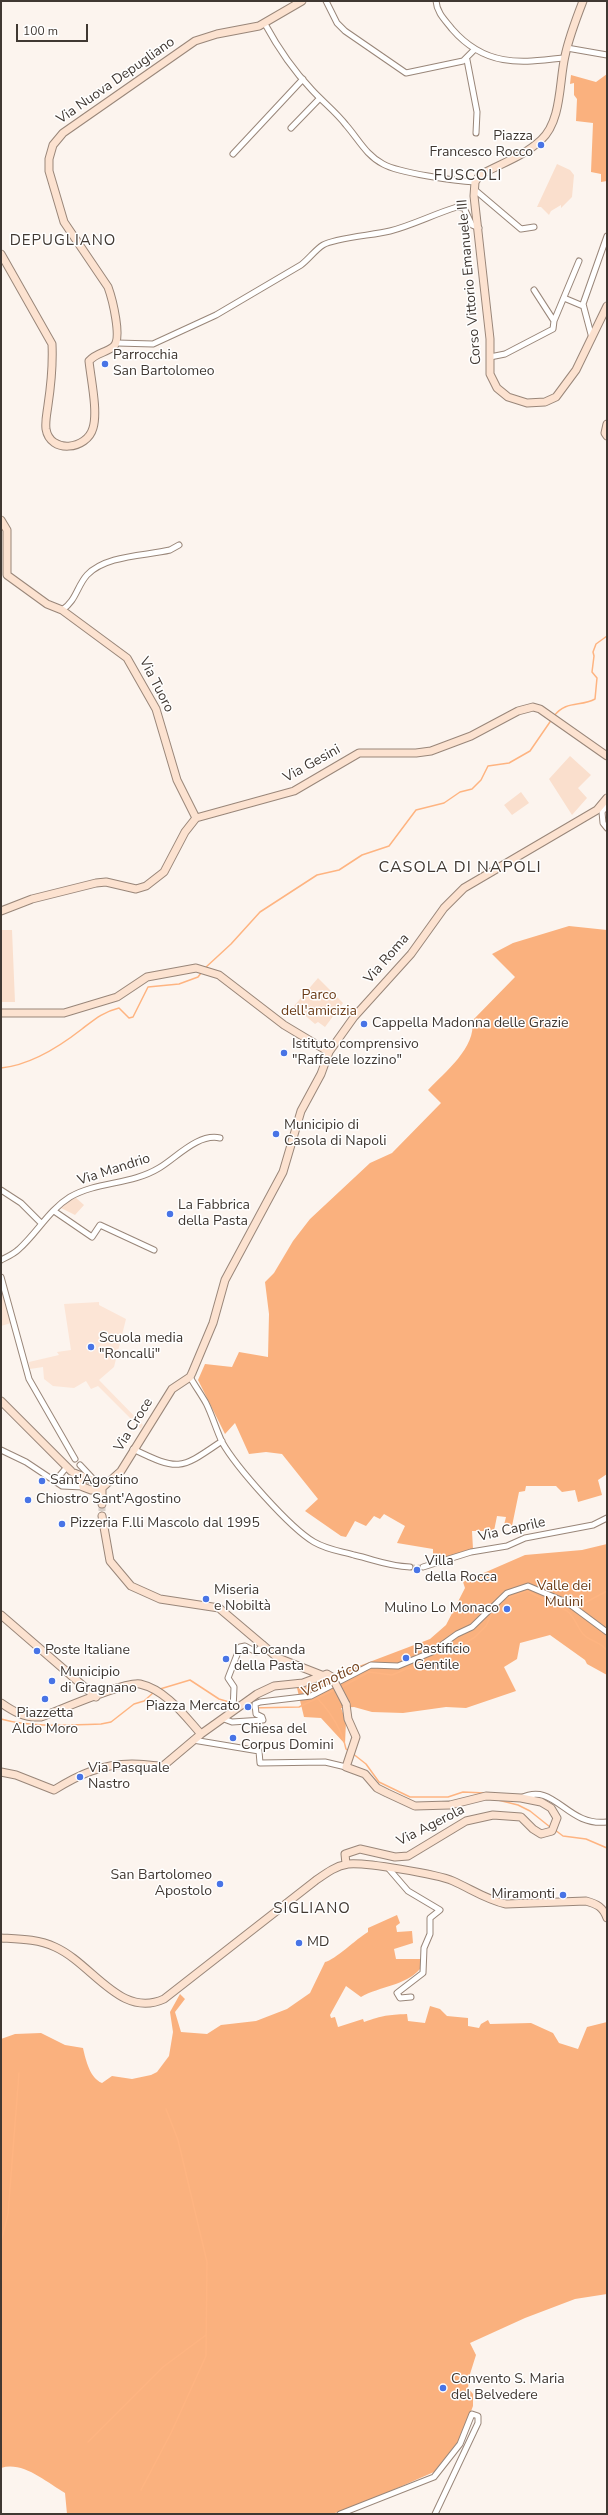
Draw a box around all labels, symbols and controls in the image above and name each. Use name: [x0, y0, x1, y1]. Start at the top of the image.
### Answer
scale bar: [18, 16, 90, 42]
text: 100 m: [23, 23, 58, 39]
street label: Via Nuova Depugliano: [54, 34, 178, 128]
place label: Piazza Francesco Rocco: [429, 129, 533, 162]
marker: Piazza Francesco Rocco: [536, 140, 546, 150]
district label: FUSCOLI: [434, 167, 502, 185]
street label: Corso Vittorio Emanuele III: [454, 198, 486, 366]
district label: DEPUGLIANO: [10, 232, 116, 250]
place label: Parrocchia San Bartolomeo: [113, 348, 215, 380]
marker: Parrocchia San Bartolomeo: [100, 359, 110, 369]
street label: Via Tuoro: [135, 655, 177, 715]
street label: Via Gesini: [281, 741, 343, 787]
district label: CASOLA DI NAPOLI: [379, 858, 541, 878]
street label: Via Roma: [361, 931, 413, 987]
park label: Parco dell'amicizia: [281, 988, 357, 1020]
place label: Cappella Madonna delle Grazie: [372, 1016, 569, 1032]
marker: Cappella Madonna delle Grazie: [359, 1019, 369, 1029]
place label: Istituto comprensivo "Raffaele Iozzino": [292, 1037, 419, 1070]
marker: Istituto comprensivo "Raffaele Iozzino": [279, 1048, 289, 1058]
place label: Municipio di Casola di Napoli: [284, 1118, 386, 1150]
marker: Municipio di Casola di Napoli: [271, 1129, 281, 1139]
street label: Via Mandrio: [76, 1150, 152, 1190]
place label: La Fabbrica della Pasta: [178, 1198, 250, 1230]
marker: La Fabbrica della Pasta: [165, 1209, 175, 1219]
place label: Scuola media "Roncalli": [99, 1331, 183, 1364]
marker: Scuola media "Roncalli": [86, 1342, 96, 1352]
street label: Via Croce: [111, 1395, 157, 1455]
place label: Sant'Agostino: [50, 1473, 139, 1489]
marker: Sant'Agostino: [37, 1476, 47, 1486]
place label: Chiostro Sant'Agostino: [36, 1492, 181, 1508]
marker: Chiostro Sant'Agostino: [23, 1495, 33, 1505]
street label: Via Caprile: [477, 1514, 547, 1546]
place label: Pizzeria F.lli Mascolo dal 1995: [70, 1516, 260, 1532]
marker: Pizzeria F.lli Mascolo dal 1995: [57, 1519, 67, 1529]
place label: Villa della Rocca: [425, 1554, 497, 1586]
marker: Villa della Rocca: [412, 1565, 422, 1575]
park label: Valle dei Mulini: [537, 1579, 591, 1612]
place label: Miseria e Nobiltà: [214, 1583, 271, 1616]
marker: Miseria e Nobiltà: [201, 1594, 211, 1604]
place label: Mulino Lo Monaco: [384, 1601, 499, 1617]
marker: Mulino Lo Monaco: [502, 1604, 512, 1614]
place label: Pastificio Gentile: [414, 1642, 470, 1674]
place label: Poste Italiane: [45, 1643, 130, 1659]
place label: La Locanda della Pasta: [234, 1643, 305, 1676]
marker: Poste Italiane: [32, 1646, 42, 1656]
marker: Pastificio Gentile: [401, 1653, 411, 1663]
marker: La Locanda della Pasta: [221, 1654, 231, 1664]
water label: Vernotico: [299, 1658, 363, 1702]
place label: Municipio di Gragnano: [60, 1665, 137, 1698]
marker: Municipio di Gragnano: [47, 1676, 57, 1686]
marker: Piazzetta Aldo Moro: [40, 1694, 50, 1704]
place label: Piazza Mercato: [146, 1699, 240, 1715]
marker: Piazza Mercato: [243, 1702, 253, 1712]
place label: Piazzetta Aldo Moro: [12, 1706, 78, 1738]
place label: Chiesa del Corpus Domini: [241, 1722, 334, 1754]
marker: Chiesa del Corpus Domini: [228, 1733, 238, 1743]
place label: Via Pasquale Nastro: [88, 1761, 170, 1794]
marker: Via Pasquale Nastro: [75, 1772, 85, 1782]
street label: Via Agerola: [394, 1802, 468, 1850]
place label: San Bartolomeo Apostolo: [110, 1868, 212, 1900]
marker: San Bartolomeo Apostolo: [215, 1879, 225, 1889]
place label: Miramonti: [492, 1887, 555, 1903]
marker: Miramonti: [558, 1890, 568, 1900]
district label: SIGLIANO: [273, 1900, 351, 1918]
place label: MD: [307, 1935, 329, 1951]
marker: MD: [294, 1938, 304, 1948]
place label: Convento S. Maria del Belvedere: [451, 2372, 565, 2404]
marker: Convento S. Maria del Belvedere: [438, 2383, 448, 2393]

